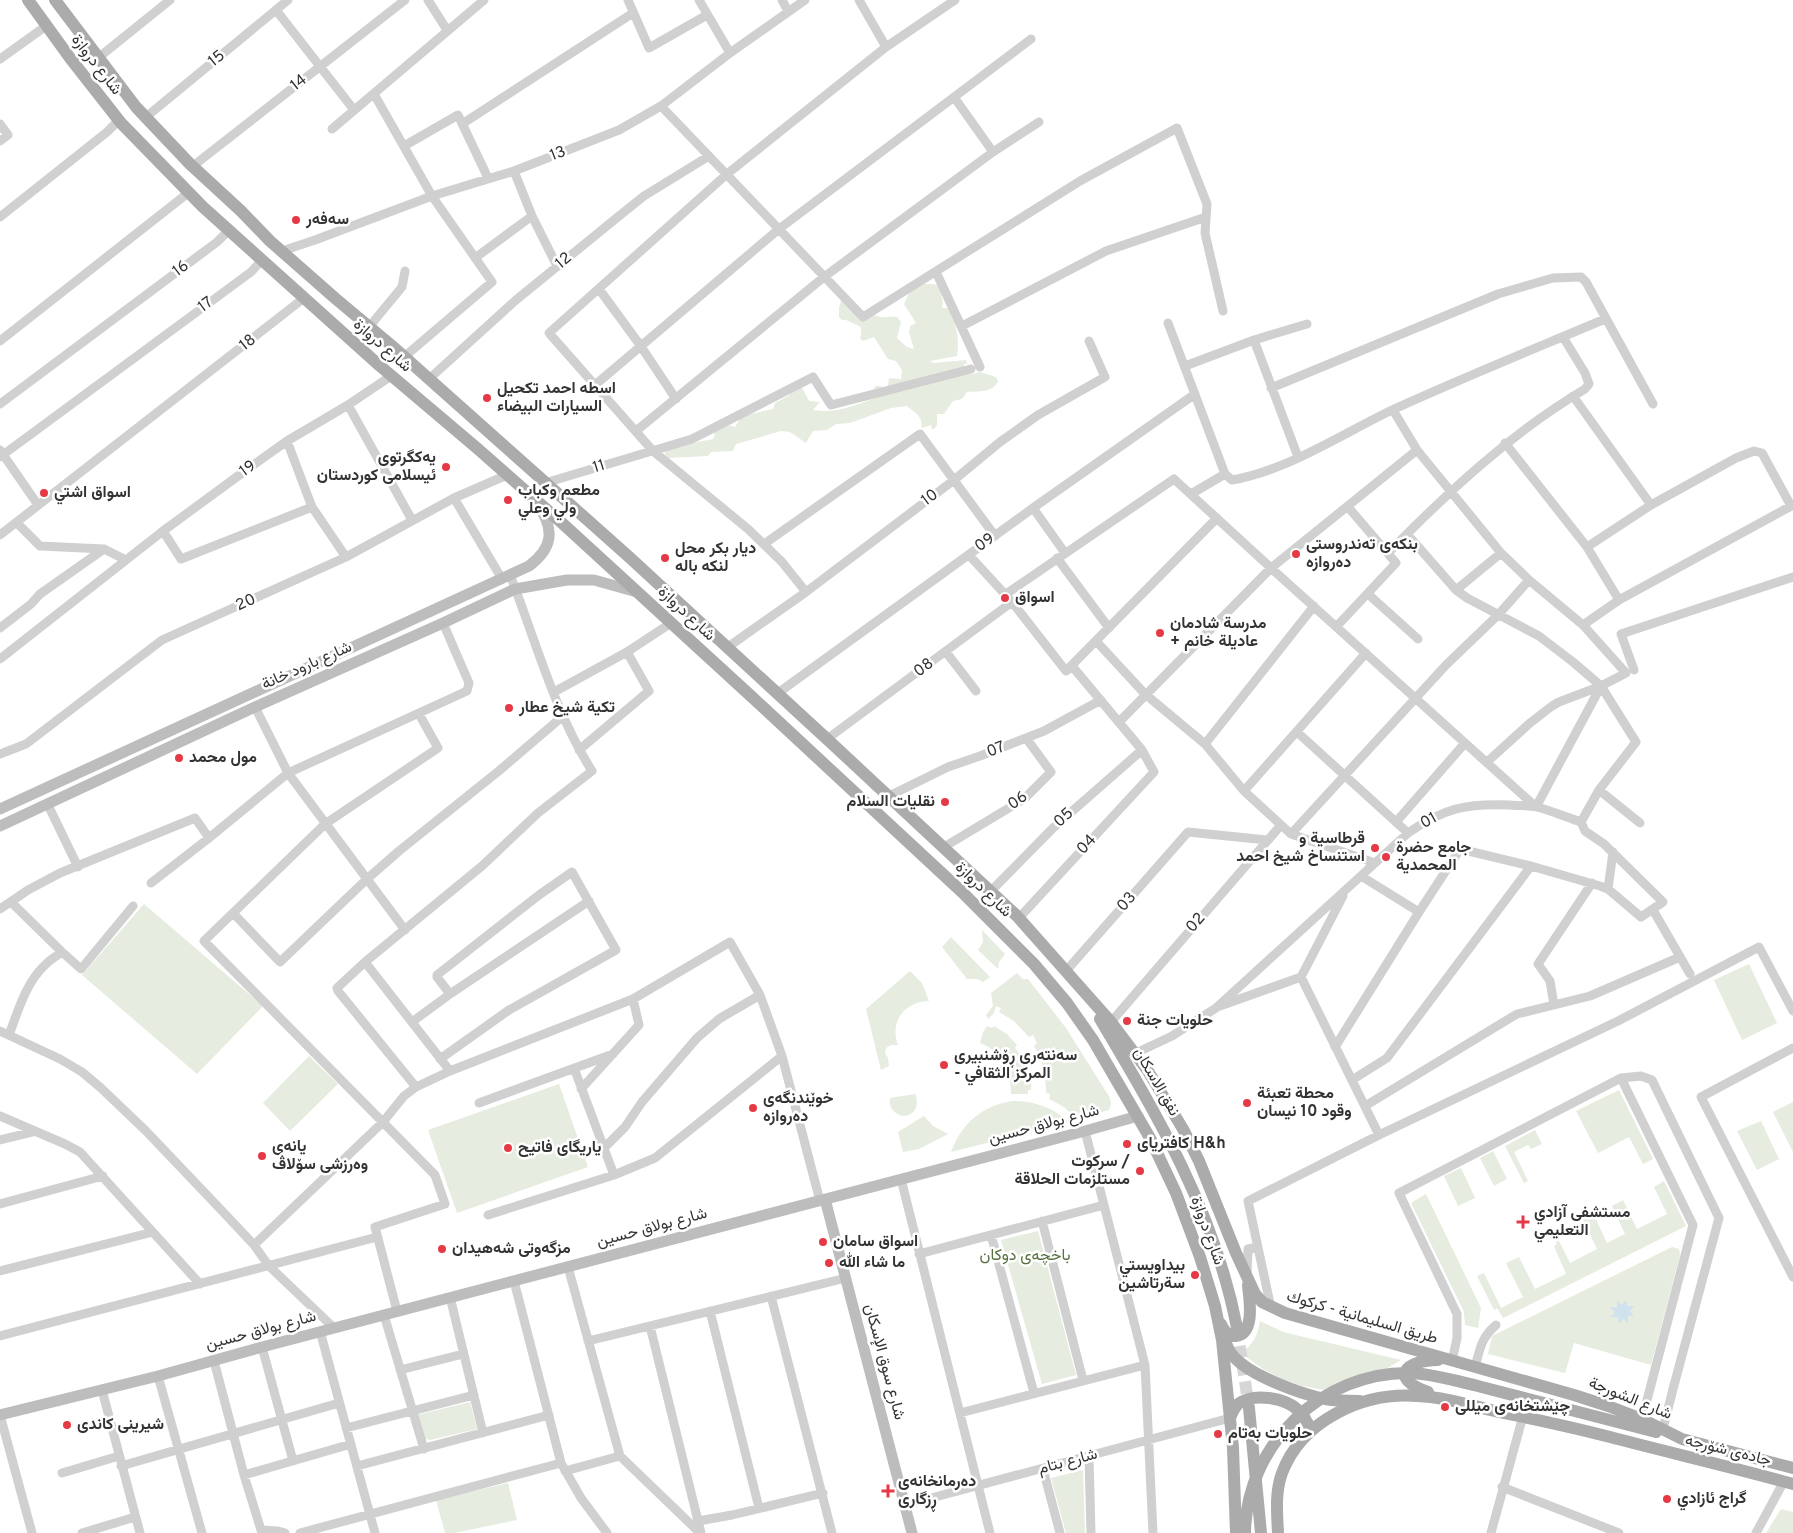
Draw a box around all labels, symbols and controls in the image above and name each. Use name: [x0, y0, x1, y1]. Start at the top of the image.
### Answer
street label: شارع دروازة: [66, 31, 126, 99]
street label: 15: [205, 46, 229, 72]
street label: 14: [287, 70, 311, 96]
street label: 13: [547, 142, 569, 166]
place label: سەفەر: [305, 210, 349, 230]
marker: سەفەر: [290, 214, 302, 226]
street label: 12: [552, 248, 576, 274]
street label: 16: [169, 256, 193, 282]
street label: 17: [194, 293, 218, 317]
street label: شارع دروازة: [349, 315, 415, 377]
street label: 18: [236, 330, 260, 356]
place label: اسطه احمد تكحيل السيارات البيضاء: [497, 379, 616, 417]
marker: اسطه احمد تكحيل السيارات البيضاء: [481, 392, 493, 404]
place label: یەکگرتوی ئیسلامی کوردستان: [317, 448, 436, 486]
street label: 19: [236, 456, 260, 482]
street label: 11: [590, 456, 608, 478]
marker: یەکگرتوی ئیسلامی کوردستان: [440, 461, 452, 473]
place label: مطعم وكباب ولي وعلي: [518, 481, 600, 521]
place label: اسواق اشتي: [54, 483, 131, 505]
street label: 10: [917, 485, 943, 511]
marker: اسواق اشتي: [38, 487, 50, 499]
marker: مطعم وكباب ولي وعلي: [502, 494, 514, 506]
street label: 09: [971, 529, 999, 557]
place label: بنکەی تەندروستی دەروازە: [1306, 535, 1418, 573]
place label: ديار بكر محل لنكه باله: [675, 539, 756, 577]
marker: بنکەی تەندروستی دەروازە: [1290, 548, 1302, 560]
marker: ديار بكر محل لنكه باله: [659, 552, 671, 564]
street label: شارع دروازة: [653, 582, 719, 646]
place label: اسواق: [1015, 588, 1055, 608]
street label: 20: [233, 590, 259, 616]
marker: اسواق: [999, 592, 1011, 604]
place label: مدرسة شادمان + عاديلة خانم: [1170, 614, 1267, 652]
marker: مدرسة شادمان + عاديلة خانم: [1154, 627, 1166, 639]
street label: شارع بارود خانة: [259, 637, 355, 695]
street label: 08: [910, 654, 938, 682]
place label: تكية شيخ عطار: [518, 698, 615, 718]
marker: تكية شيخ عطار: [503, 702, 515, 714]
street label: 07: [984, 737, 1008, 763]
place label: مول محمد: [189, 748, 257, 768]
marker: مول محمد: [173, 752, 185, 764]
street label: 06: [1004, 787, 1032, 815]
place label: نقليات السلام: [847, 792, 935, 812]
marker: نقليات السلام: [939, 796, 951, 808]
street label: 05: [1050, 804, 1078, 832]
street label: 01: [1417, 808, 1441, 834]
place label: قرطاسية و استنساخ شيخ احمد: [1236, 829, 1365, 867]
street label: 04: [1073, 831, 1101, 859]
place label: جامع حضرة المحمدية: [1396, 838, 1471, 876]
marker: قرطاسية و استنساخ شيخ احمد: [1369, 842, 1381, 854]
marker: جامع حضرة المحمدية: [1380, 851, 1392, 863]
street label: شارع دروازة: [950, 858, 1016, 922]
street label: 03: [1113, 888, 1141, 916]
street label: 02: [1182, 909, 1210, 937]
place label: حلویات جنة: [1137, 1011, 1213, 1031]
marker: حلویات جنة: [1121, 1015, 1133, 1027]
street label: نفق الاسكان: [1128, 1044, 1184, 1120]
place label: سەنتەری ڕۆشنبیری - المرکز الثقافي: [954, 1046, 1077, 1086]
marker: سەنتەری ڕۆشنبیری - المرکز الثقافي: [938, 1059, 950, 1071]
place label: محطة تعبئة وقود 10 نيسان: [1257, 1084, 1352, 1122]
place label: خوێندنگەی دەروازە: [763, 1089, 833, 1127]
marker: محطة تعبئة وقود 10 نيسان: [1241, 1097, 1253, 1109]
street label: شارع بولاق حسين: [986, 1101, 1102, 1149]
marker: خوێندنگەی دەروازە: [747, 1102, 759, 1114]
place label: کافتریای H&h: [1137, 1134, 1226, 1154]
place label: یانەی وەرزشی سۆلاڤ: [272, 1137, 368, 1175]
place label: یاریگای فاتیح: [518, 1138, 601, 1158]
marker: کافتریای H&h: [1121, 1138, 1133, 1150]
marker: یاریگای فاتیح: [502, 1142, 514, 1154]
marker: یانەی وەرزشی سۆلاڤ: [256, 1150, 268, 1162]
place label: سركوت / مستلزمات الحلاقة: [1014, 1152, 1131, 1190]
marker: سركوت / مستلزمات الحلاقة: [1134, 1165, 1146, 1177]
street label: شارع دروازة: [1185, 1194, 1229, 1268]
place label: مستشفى آزادي التعليمي: [1534, 1203, 1631, 1243]
street label: شارع بولاق حسين: [594, 1204, 710, 1252]
marker: مستشفى آزادي التعليمي: [1516, 1215, 1530, 1229]
place label: اسواق سامان: [833, 1232, 918, 1252]
marker: اسواق سامان: [817, 1236, 829, 1248]
place label: مزگەوتی شەهیدان: [452, 1239, 571, 1259]
marker: مزگەوتی شەهیدان: [436, 1243, 448, 1255]
park label: باخچەی دوکان: [980, 1246, 1070, 1266]
place label: ما شاء الله: [839, 1252, 905, 1273]
place label: بيداويستي سةرتاشين: [1118, 1256, 1185, 1294]
marker: ما شاء الله: [823, 1257, 835, 1269]
marker: بيداويستي سةرتاشين: [1189, 1269, 1201, 1281]
street label: طريق السليمانية - كركوك: [1284, 1287, 1440, 1349]
street label: شارع سوق الإسكان: [859, 1302, 909, 1422]
street label: شارع بولاق حسين: [203, 1307, 319, 1355]
street label: شارع الشورجة: [1585, 1373, 1675, 1425]
place label: چێشتخانەی میللی: [1455, 1397, 1570, 1417]
marker: چێشتخانەی میللی: [1439, 1401, 1451, 1413]
place label: شیرینی کاندی: [77, 1415, 164, 1435]
marker: شیرینی کاندی: [61, 1419, 73, 1431]
place label: حلویات بەتام: [1228, 1424, 1312, 1444]
marker: حلویات بەتام: [1212, 1428, 1224, 1440]
street label: جادەی شۆرجە: [1683, 1431, 1773, 1471]
street label: شارع بتام: [1036, 1445, 1100, 1479]
place label: دەرمانخانەی ڕزگاری: [898, 1472, 976, 1512]
marker: دەرمانخانەی ڕزگاری: [882, 1485, 894, 1497]
place label: گراج ئازادي: [1677, 1489, 1747, 1511]
marker: گراج ئازادي: [1661, 1493, 1673, 1505]

